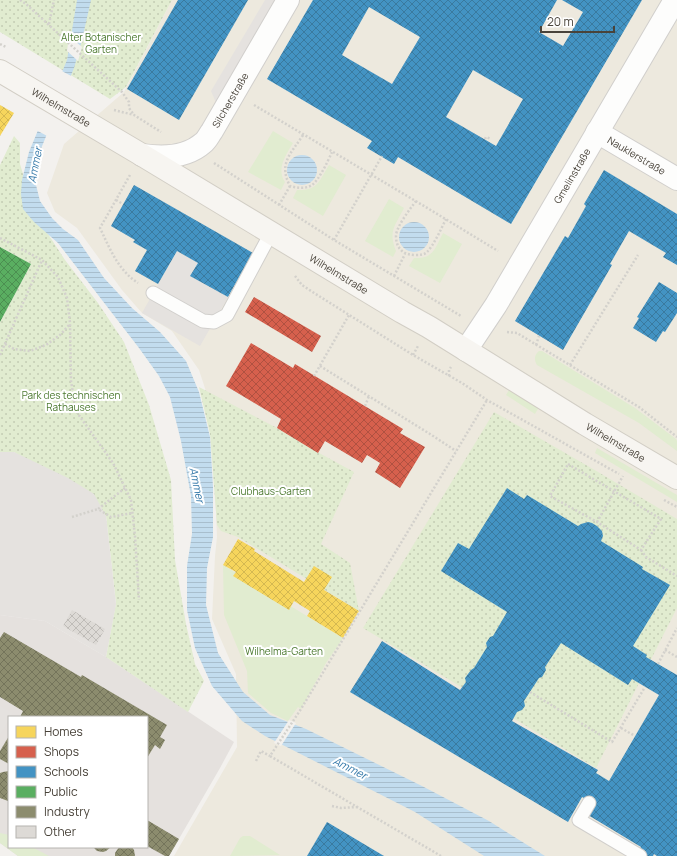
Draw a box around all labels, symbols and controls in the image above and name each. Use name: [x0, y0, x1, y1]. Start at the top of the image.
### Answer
scale bar: [541, 8, 614, 34]
text: 20 m: [547, 13, 574, 30]
park label: Alter Botanischer Garten: [61, 30, 141, 56]
street label: Silcherstraße: [208, 70, 252, 130]
street label: Wilhelmstraße: [29, 84, 93, 130]
street label: Nauklerstraße: [605, 133, 668, 178]
water label: Ammer: [24, 144, 46, 184]
street label: Gmelinstraße: [550, 145, 594, 206]
street label: Wilhelmstraße: [307, 251, 371, 297]
park label: Park des technischen Rathauses: [22, 388, 120, 414]
street label: Wilhelmstraße: [584, 419, 648, 465]
water label: Ammer: [186, 466, 209, 506]
park label: Clubhaus-Garten: [231, 484, 311, 498]
park label: Wilhelma-Garten: [245, 644, 323, 658]
legend: [8, 716, 148, 848]
text: Homes: [44, 723, 83, 740]
text: Shops: [44, 743, 79, 760]
water label: Ammer: [331, 753, 371, 783]
text: Schools: [44, 763, 88, 780]
text: Public: [44, 783, 78, 800]
text: Industry: [44, 803, 90, 820]
text: Other: [44, 823, 77, 840]

